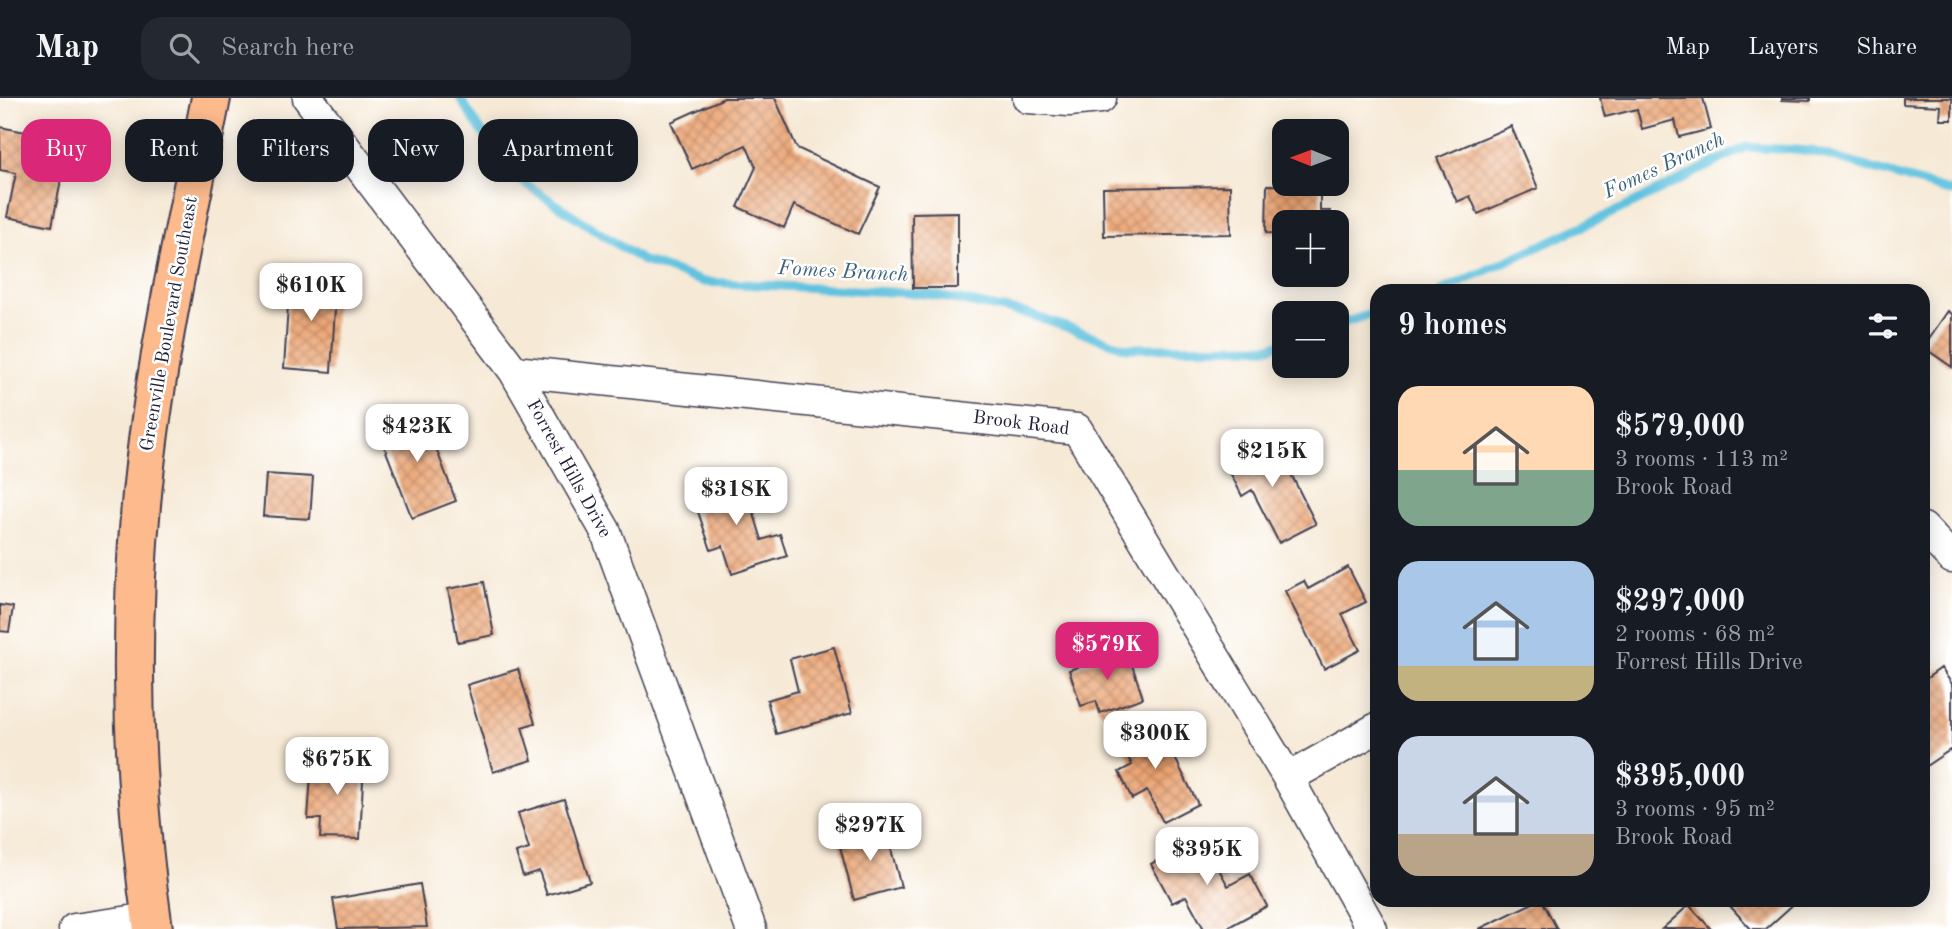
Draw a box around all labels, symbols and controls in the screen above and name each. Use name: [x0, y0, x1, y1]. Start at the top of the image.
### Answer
search box: [141, 17, 631, 80]
icon: search: [165, 29, 203, 67]
text: Map: [35, 32, 99, 65]
text: Search here: [221, 35, 354, 61]
text: Map: [1666, 36, 1710, 60]
text: Layers: [1748, 36, 1818, 60]
text: Share: [1856, 36, 1917, 60]
chip: Buy: [21, 119, 111, 182]
chip: Rent: [125, 119, 223, 182]
chip: Filters: [237, 119, 354, 182]
chip: New: [368, 119, 464, 182]
chip: Apartment: [478, 119, 638, 182]
north arrow: [1272, 119, 1349, 196]
map controls: [1272, 119, 1349, 378]
water label: Fomes Branch: [1599, 129, 1728, 204]
street label: Greenville Boulevard Southeast: [138, 195, 202, 453]
button: +: [1272, 210, 1349, 287]
water label: Fomes Branch: [776, 258, 909, 286]
pin: $610K: [262, 264, 360, 323]
text: $610K: [275, 274, 347, 297]
button: −: [1272, 301, 1349, 378]
icon: filters: [1864, 307, 1902, 345]
text: 9 homes: [1398, 311, 1507, 341]
street label: Forrest Hills Drive: [522, 397, 614, 541]
pin: $423K: [368, 404, 466, 464]
street label: Brook Road: [972, 409, 1071, 439]
text: $579,000: [1615, 412, 1745, 442]
icon: home: [1454, 414, 1538, 498]
text: $423K: [381, 415, 453, 438]
pin: $215K: [1223, 430, 1321, 489]
text: $215K: [1236, 440, 1308, 463]
text: 3 rooms · 113 m²: [1615, 448, 1788, 471]
pin: $318K: [687, 468, 785, 527]
text: Brook Road: [1615, 476, 1733, 499]
text: $318K: [700, 478, 772, 501]
text: $297,000: [1615, 587, 1745, 617]
icon: home: [1454, 589, 1538, 673]
pin: $579K: [1058, 622, 1156, 682]
text: 2 rooms · 68 m²: [1615, 623, 1775, 646]
text: $579K: [1071, 633, 1143, 656]
text: Forrest Hills Drive: [1615, 651, 1803, 674]
pin: $300K: [1106, 712, 1204, 771]
text: $300K: [1119, 722, 1191, 745]
pin: $675K: [288, 738, 386, 797]
text: $675K: [301, 748, 373, 771]
text: $395,000: [1615, 762, 1745, 792]
icon: home: [1454, 764, 1538, 848]
text: 3 rooms · 95 m²: [1615, 798, 1775, 821]
pin: $297K: [821, 804, 919, 863]
text: $297K: [834, 814, 906, 837]
text: Brook Road: [1615, 826, 1733, 849]
pin: $395K: [1158, 828, 1256, 887]
text: $395K: [1171, 838, 1243, 861]

